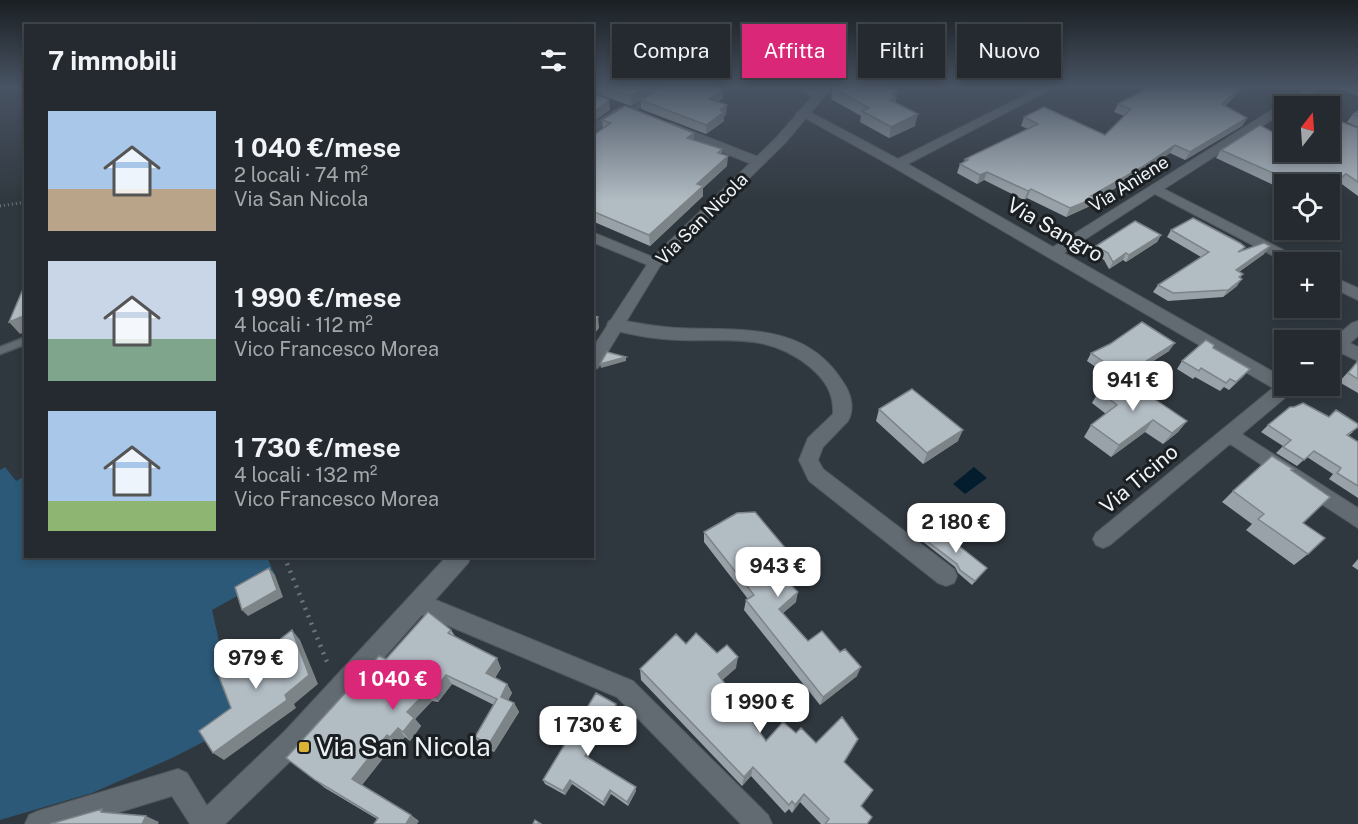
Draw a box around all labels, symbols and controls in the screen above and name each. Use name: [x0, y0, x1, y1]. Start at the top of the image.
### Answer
chip: Compra: [612, 24, 730, 78]
chip: Affitta: [742, 24, 846, 78]
chip: Filtri: [858, 24, 945, 78]
chip: Nuovo: [957, 24, 1061, 78]
icon: filters: [537, 44, 570, 77]
text: 7 immobili: [48, 45, 177, 76]
north arrow: [1274, 96, 1340, 162]
map controls: [1274, 96, 1340, 396]
text: 1 040 €/mese: [234, 132, 401, 163]
icon: home: [96, 135, 168, 207]
street label: Via Aniene: [1085, 151, 1172, 216]
text: 2 locali · 74 m²: [234, 163, 368, 187]
street label: Via San Nicola: [651, 168, 752, 269]
button: locate: [1274, 174, 1340, 240]
text: Via San Nicola: [234, 187, 368, 211]
street label: Via Sangro: [1003, 192, 1108, 267]
button: +: [1274, 252, 1340, 318]
text: 1 990 €/mese: [234, 282, 401, 313]
icon: home: [96, 285, 168, 357]
text: 4 locali · 112 m²: [234, 313, 373, 337]
button: −: [1274, 330, 1340, 396]
text: Vico Francesco Morea: [234, 337, 439, 361]
pin: 941 €: [1091, 361, 1175, 412]
text: 941 €: [1107, 368, 1159, 392]
text: 1 730 €/mese: [234, 432, 401, 463]
icon: home: [96, 435, 168, 507]
street label: Via Ticino: [1095, 439, 1183, 519]
text: 4 locali · 132 m²: [234, 463, 377, 487]
text: Vico Francesco Morea: [234, 487, 439, 511]
pin: 2 180 €: [901, 503, 1011, 554]
text: 2 180 €: [921, 510, 991, 534]
pin: 943 €: [736, 547, 820, 598]
text: 943 €: [749, 554, 807, 578]
pin: 979 €: [214, 639, 298, 690]
text: 979 €: [228, 646, 284, 670]
pin: 1 040 €: [338, 660, 448, 711]
text: 1 040 €: [358, 667, 428, 691]
pin: 1 990 €: [705, 683, 815, 734]
text: 1 990 €: [725, 690, 795, 714]
pin: 1 730 €: [533, 706, 643, 757]
text: 1 730 €: [553, 713, 623, 737]
place label: Via San Nicola: [316, 731, 491, 762]
marker: Via San Nicola: [297, 740, 311, 754]

